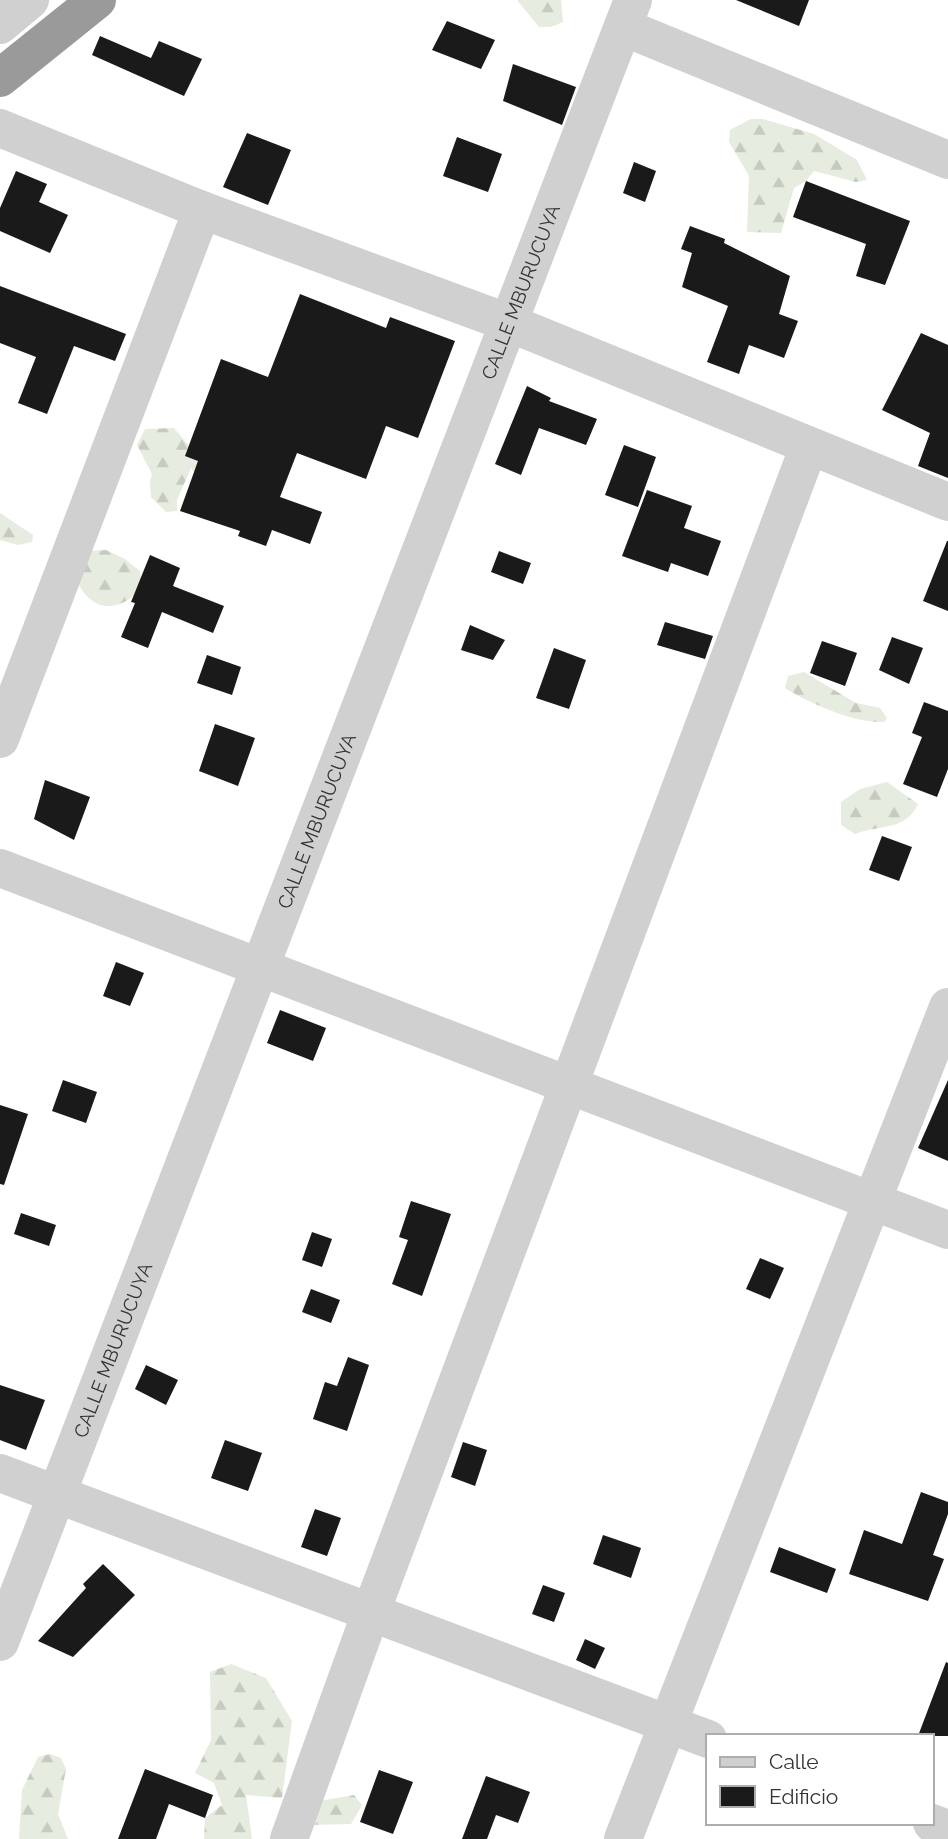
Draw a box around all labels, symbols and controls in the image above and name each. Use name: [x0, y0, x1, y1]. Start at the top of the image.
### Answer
street label: CALLE MBURUCUYA: [477, 201, 564, 383]
street label: CALLE MBURUCUYA: [273, 730, 360, 912]
street label: CALLE MBURUCUYA: [69, 1259, 156, 1441]
legend: [706, 1734, 934, 1825]
text: Calle: [769, 1749, 819, 1774]
text: Edificio: [769, 1784, 838, 1809]

